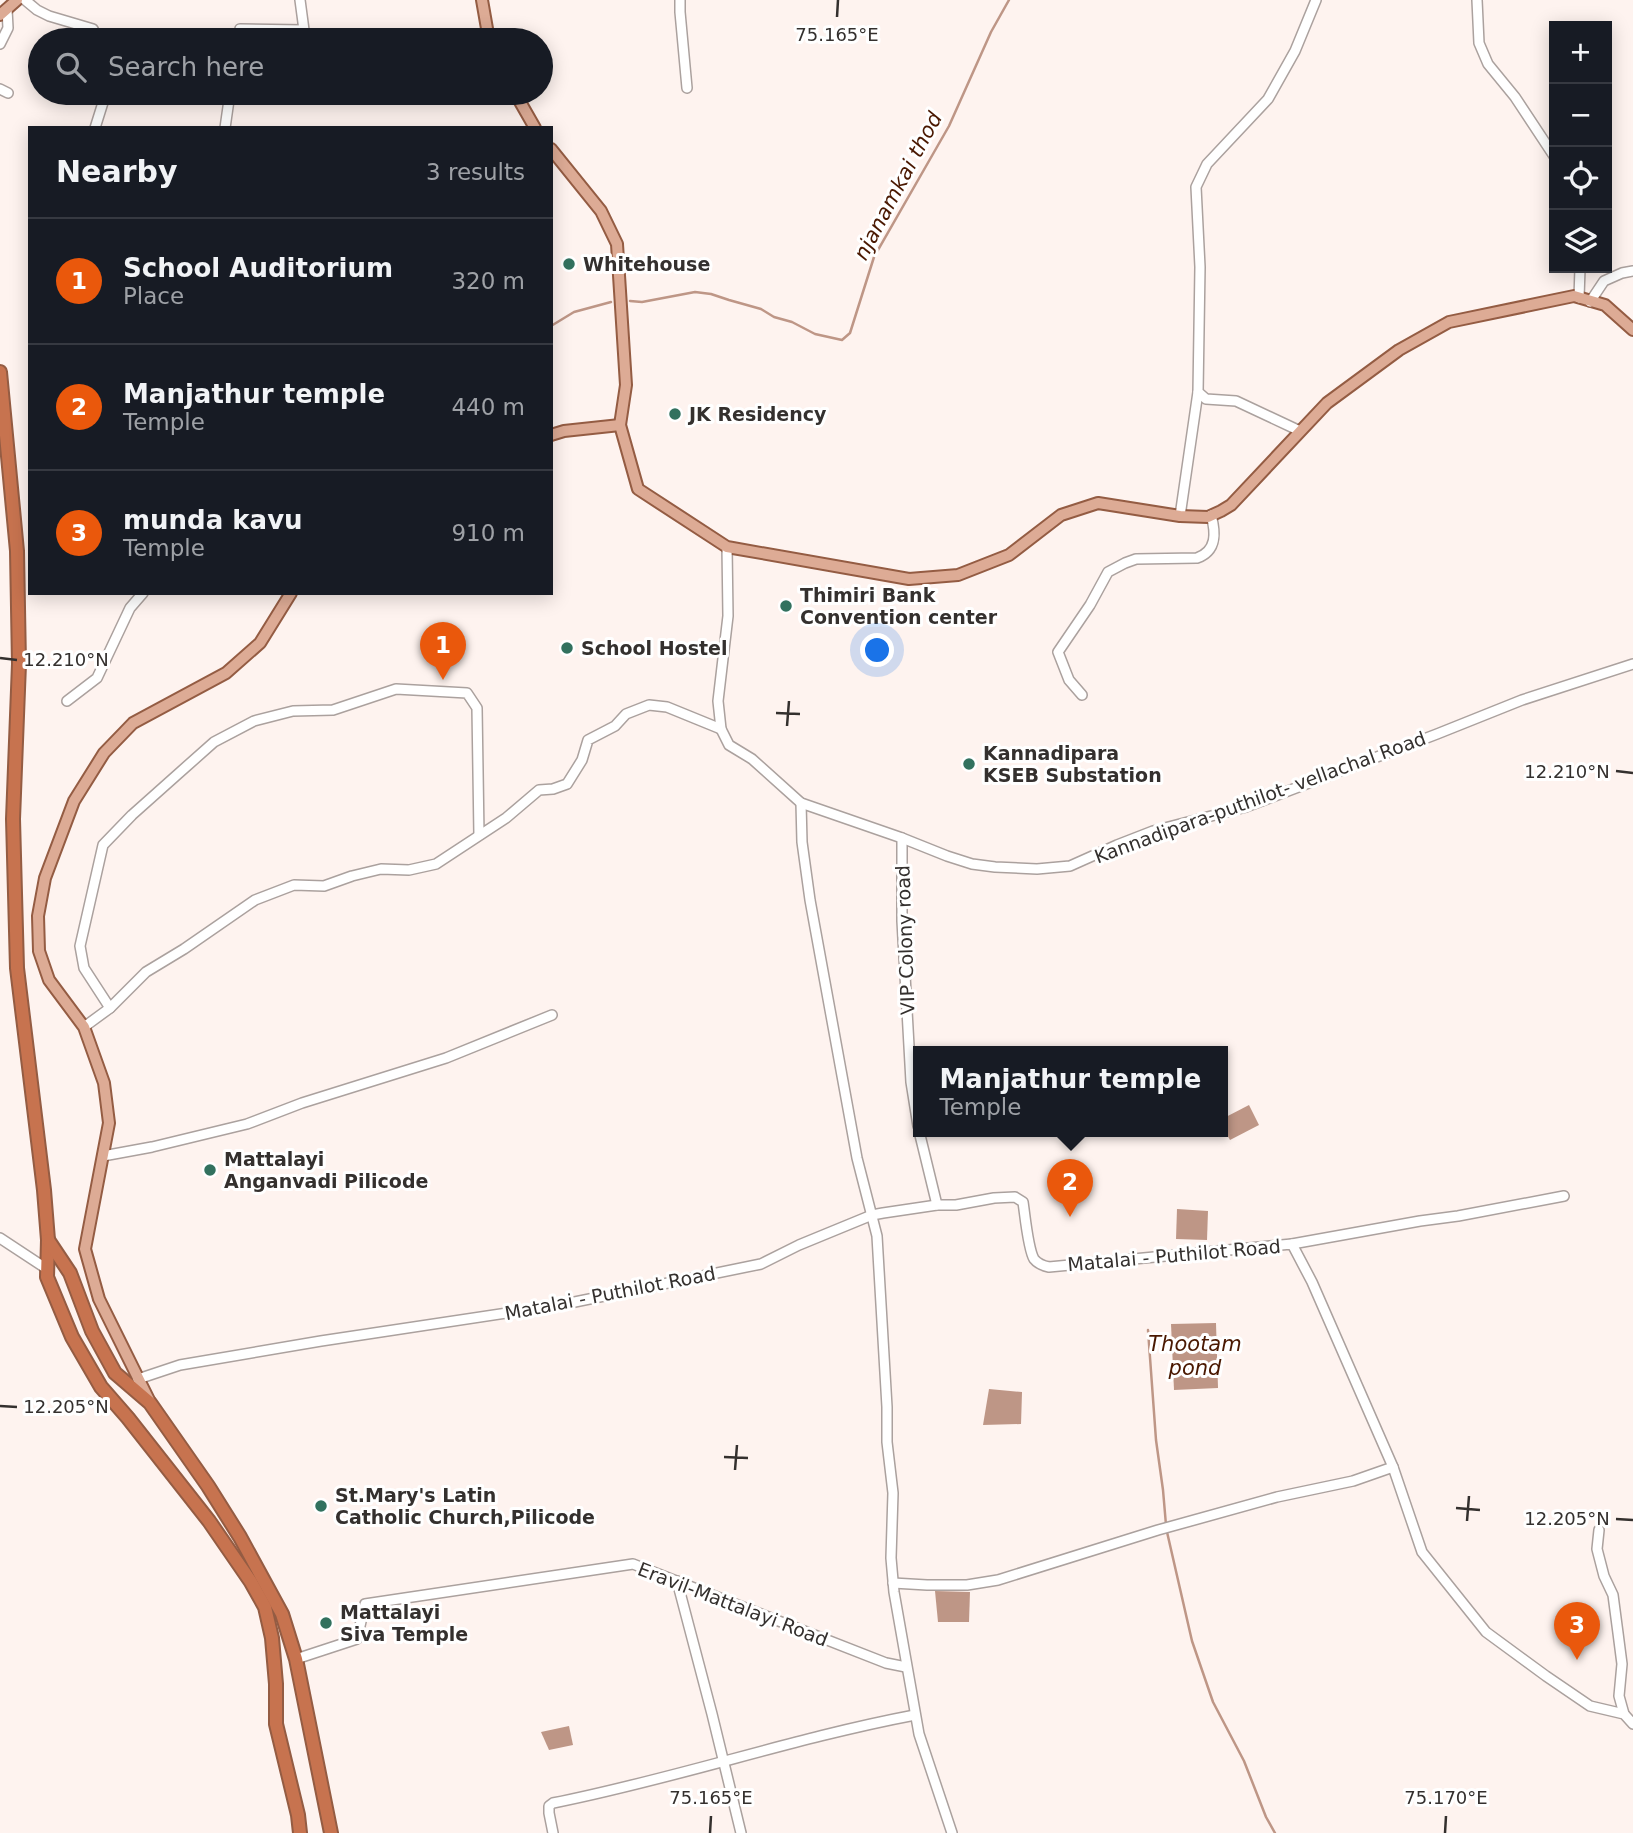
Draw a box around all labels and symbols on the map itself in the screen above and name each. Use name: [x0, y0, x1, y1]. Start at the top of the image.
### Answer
text: 75.165°E: [795, 24, 879, 45]
water label: njanamkai thod: [849, 107, 947, 264]
place label: Whitehouse: [583, 253, 710, 275]
marker: Whitehouse: [561, 256, 577, 272]
place label: JK Residency: [687, 403, 827, 425]
marker: JK Residency: [667, 406, 683, 422]
place label: Thimiri Bank Convention center: [800, 584, 998, 628]
marker: Thimiri Bank Convention center: [778, 598, 794, 614]
pin: 1: [420, 622, 466, 680]
your location: [860, 633, 894, 667]
place label: School Hostel: [581, 637, 727, 659]
marker: School Hostel: [559, 640, 575, 656]
text: 12.210°N: [23, 649, 109, 670]
street label: Kannadipara-puthilot- vellachal Road: [1091, 727, 1429, 867]
place label: Kannadipara KSEB Substation: [983, 742, 1162, 786]
marker: Kannadipara KSEB Substation: [961, 756, 977, 772]
text: 12.210°N: [1524, 761, 1610, 782]
street label: VIP Colony road: [891, 865, 919, 1015]
place label: Mattalayi Anganvadi Pilicode: [224, 1148, 428, 1192]
pin: 2: [1047, 1159, 1093, 1217]
marker: Mattalayi Anganvadi Pilicode: [202, 1162, 218, 1178]
street label: Matalai - Puthilot Road: [1066, 1235, 1282, 1275]
street label: Matalai - Puthilot Road: [503, 1262, 717, 1324]
water label: Thootam pond: [1148, 1332, 1242, 1380]
text: 12.205°N: [23, 1396, 109, 1417]
place label: St.Mary's Latin Catholic Church,Pilicode: [335, 1484, 595, 1528]
marker: St.Mary's Latin Catholic Church,Pilicode: [313, 1498, 329, 1514]
text: 12.205°N: [1524, 1508, 1610, 1529]
street label: Eravil-Mattalayi Road: [635, 1558, 831, 1650]
place label: Mattalayi Siva Temple: [340, 1601, 468, 1645]
pin: 3: [1554, 1602, 1600, 1660]
marker: Mattalayi Siva Temple: [318, 1615, 334, 1631]
text: 75.165°E: [669, 1787, 753, 1808]
text: 75.170°E: [1404, 1787, 1488, 1808]

